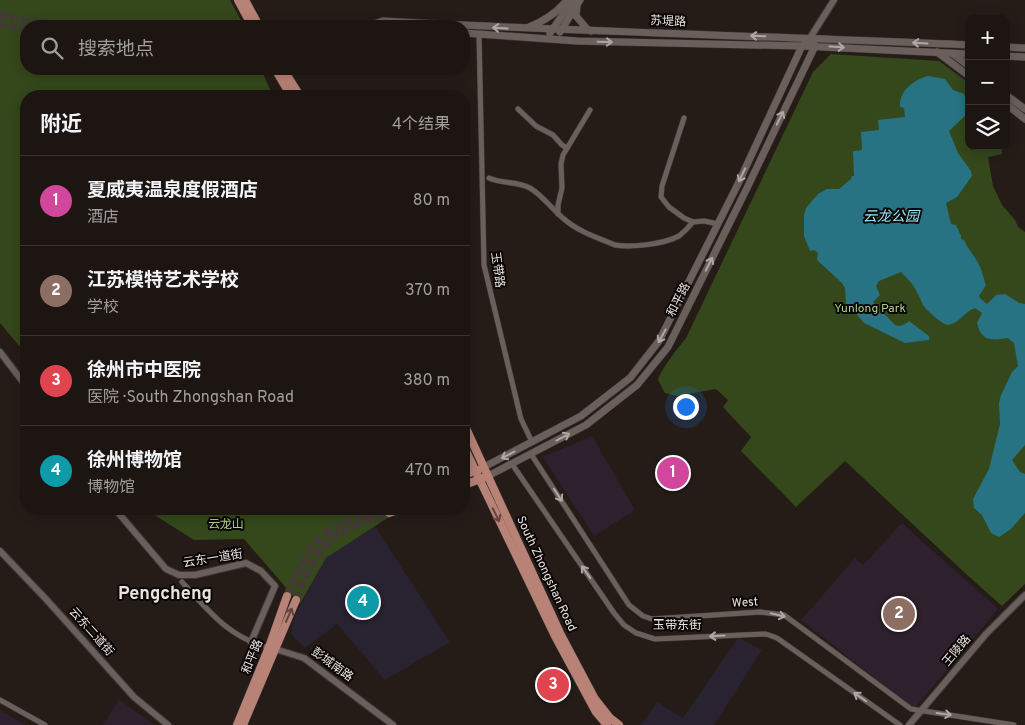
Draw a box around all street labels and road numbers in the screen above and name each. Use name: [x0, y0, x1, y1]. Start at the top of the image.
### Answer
street label: 苏堤路: [650, 13, 686, 31]
street label: 玉带路: [487, 251, 507, 289]
street label: 和平路: [664, 280, 694, 320]
street label: South Zhongshan Road: [512, 514, 580, 634]
street label: 云东一道街: [182, 546, 244, 572]
street label: West: [731, 594, 759, 612]
street label: 云东二道街: [65, 604, 117, 660]
street label: 玉带东街: [653, 618, 701, 634]
street label: 王陵路: [939, 632, 975, 670]
street label: 和平路: [239, 637, 267, 677]
street label: 彭城南路: [308, 644, 356, 686]

